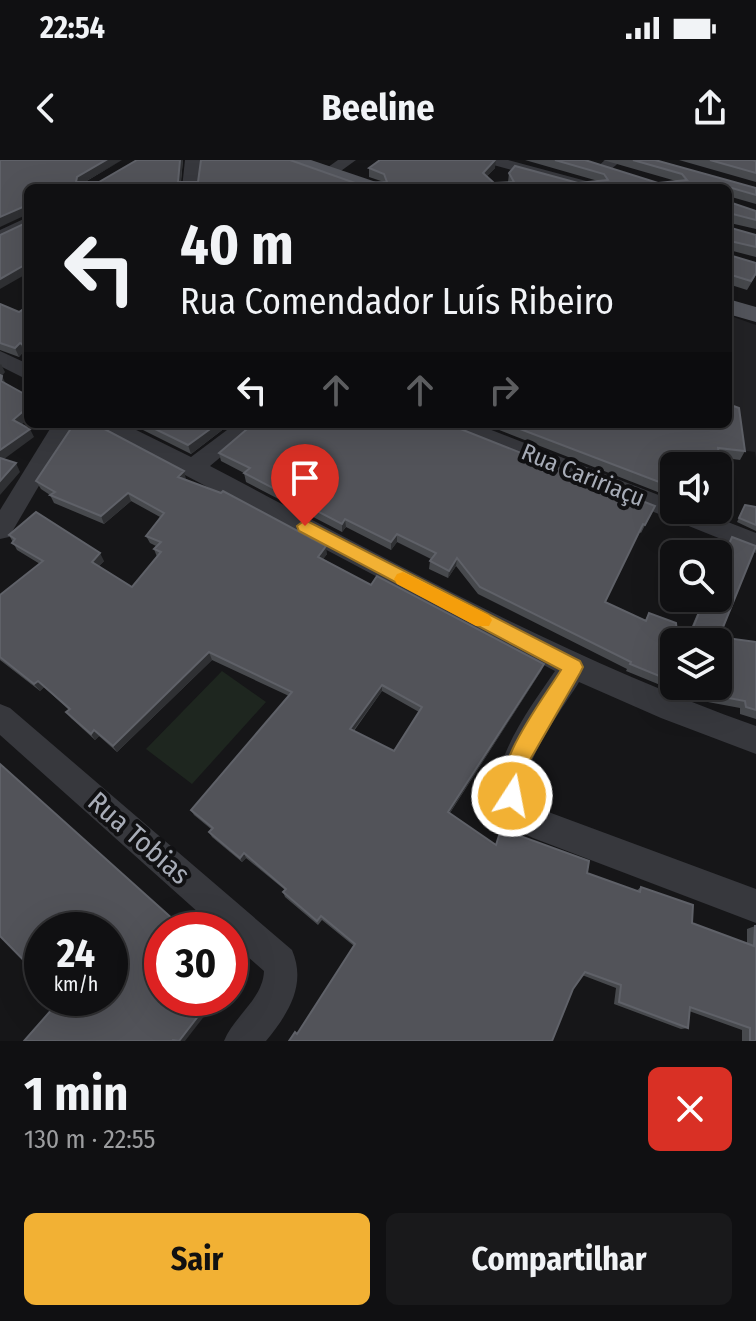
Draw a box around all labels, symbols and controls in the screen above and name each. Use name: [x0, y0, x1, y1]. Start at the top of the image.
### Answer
text: 22:54: [40, 10, 105, 46]
icon: back: [24, 86, 68, 130]
text: Beeline: [322, 86, 434, 130]
icon: share: [688, 86, 732, 130]
text: 40 m: [180, 212, 294, 279]
icon: left: [48, 216, 152, 320]
text: Rua Comendador Luís Ribeiro: [180, 280, 614, 324]
icon: left: [230, 368, 274, 412]
icon: ahead: [314, 368, 358, 412]
icon: ahead: [398, 368, 442, 412]
icon: right: [482, 368, 526, 412]
street label: Rua Caririaçu: [517, 438, 649, 512]
pin: [271, 444, 339, 526]
map controls: [660, 452, 732, 700]
button: sound: [660, 452, 732, 524]
icon: arrive: [283, 456, 327, 500]
button: search: [660, 540, 732, 612]
button: layers: [660, 628, 732, 700]
position arrow: [470, 754, 554, 838]
street label: Rua Tobias: [81, 785, 197, 891]
speed limit sign: 30: [144, 912, 248, 1016]
text: 24: [57, 930, 95, 978]
text: km/h: [54, 972, 98, 996]
text: 1 min: [24, 1065, 129, 1123]
button: close: [648, 1067, 732, 1151]
text: 130 m · 22:55: [24, 1124, 156, 1155]
button: Sair: [24, 1213, 370, 1305]
button: Compartilhar: [386, 1213, 732, 1305]

